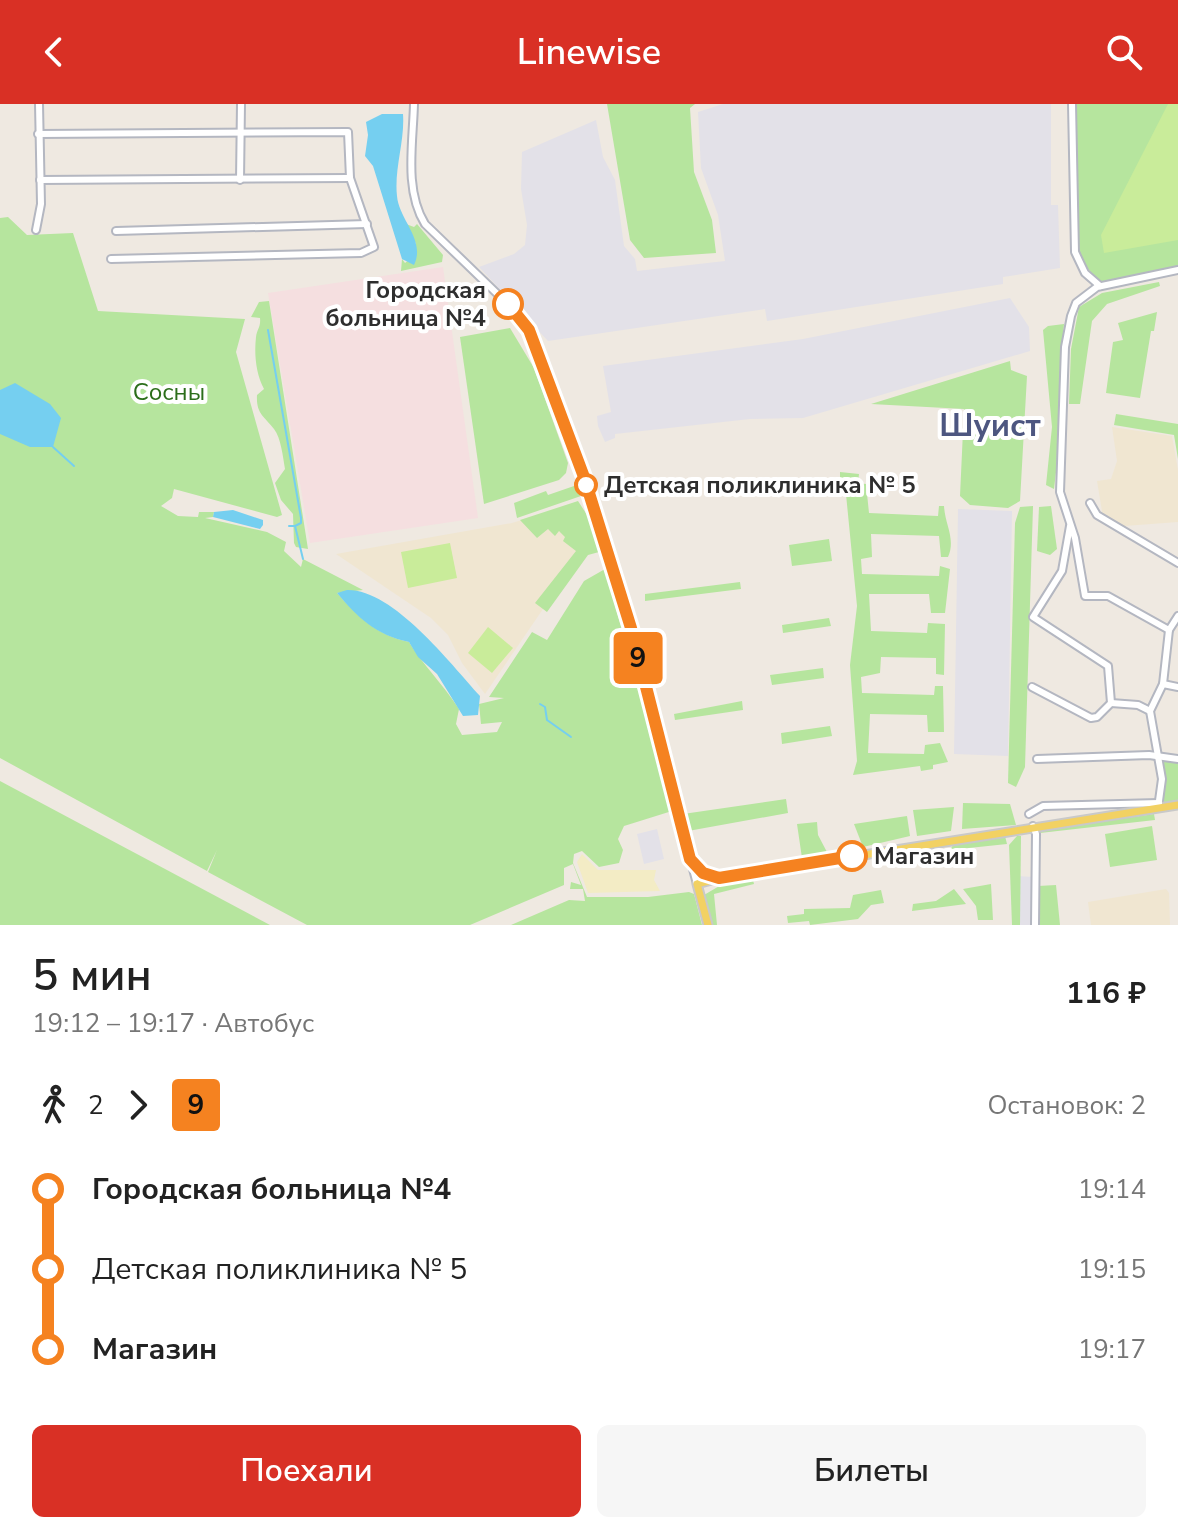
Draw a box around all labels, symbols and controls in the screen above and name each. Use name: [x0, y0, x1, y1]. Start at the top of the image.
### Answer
text: Linewise: [517, 28, 661, 77]
icon: back: [32, 30, 76, 74]
icon: search: [1102, 30, 1146, 74]
place label: Городская больница №4: [325, 274, 486, 334]
marker: Городская больница №4: [493, 289, 523, 319]
park label: Сосны: [133, 376, 205, 408]
district label: Шуист: [939, 404, 1041, 447]
place label: Детская поликлиника № 5: [604, 469, 916, 501]
marker: Детская поликлиника № 5: [575, 474, 597, 496]
line badge: 9: [612, 632, 664, 684]
text: 9: [630, 639, 646, 677]
place label: Магазин: [874, 840, 974, 872]
marker: Магазин: [837, 841, 867, 871]
text: 5 мин: [32, 946, 152, 1006]
text: 116 ₽: [1066, 973, 1146, 1014]
text: 19:12 – 19:17 · Автобус: [32, 1006, 314, 1041]
icon: walk: [32, 1083, 76, 1127]
icon: forward: [116, 1083, 160, 1127]
text: 9: [188, 1086, 204, 1124]
text: 2: [88, 1088, 104, 1123]
text: Остановок: 2: [987, 1088, 1146, 1123]
text: Городская больница №4: [92, 1169, 451, 1210]
text: 19:14: [1078, 1172, 1146, 1207]
text: Детская поликлиника № 5: [92, 1249, 467, 1290]
text: 19:15: [1078, 1252, 1146, 1287]
text: Магазин: [92, 1329, 217, 1370]
text: 19:17: [1078, 1332, 1146, 1367]
button: Поехали: [32, 1425, 581, 1517]
button: Билеты: [597, 1425, 1146, 1517]

